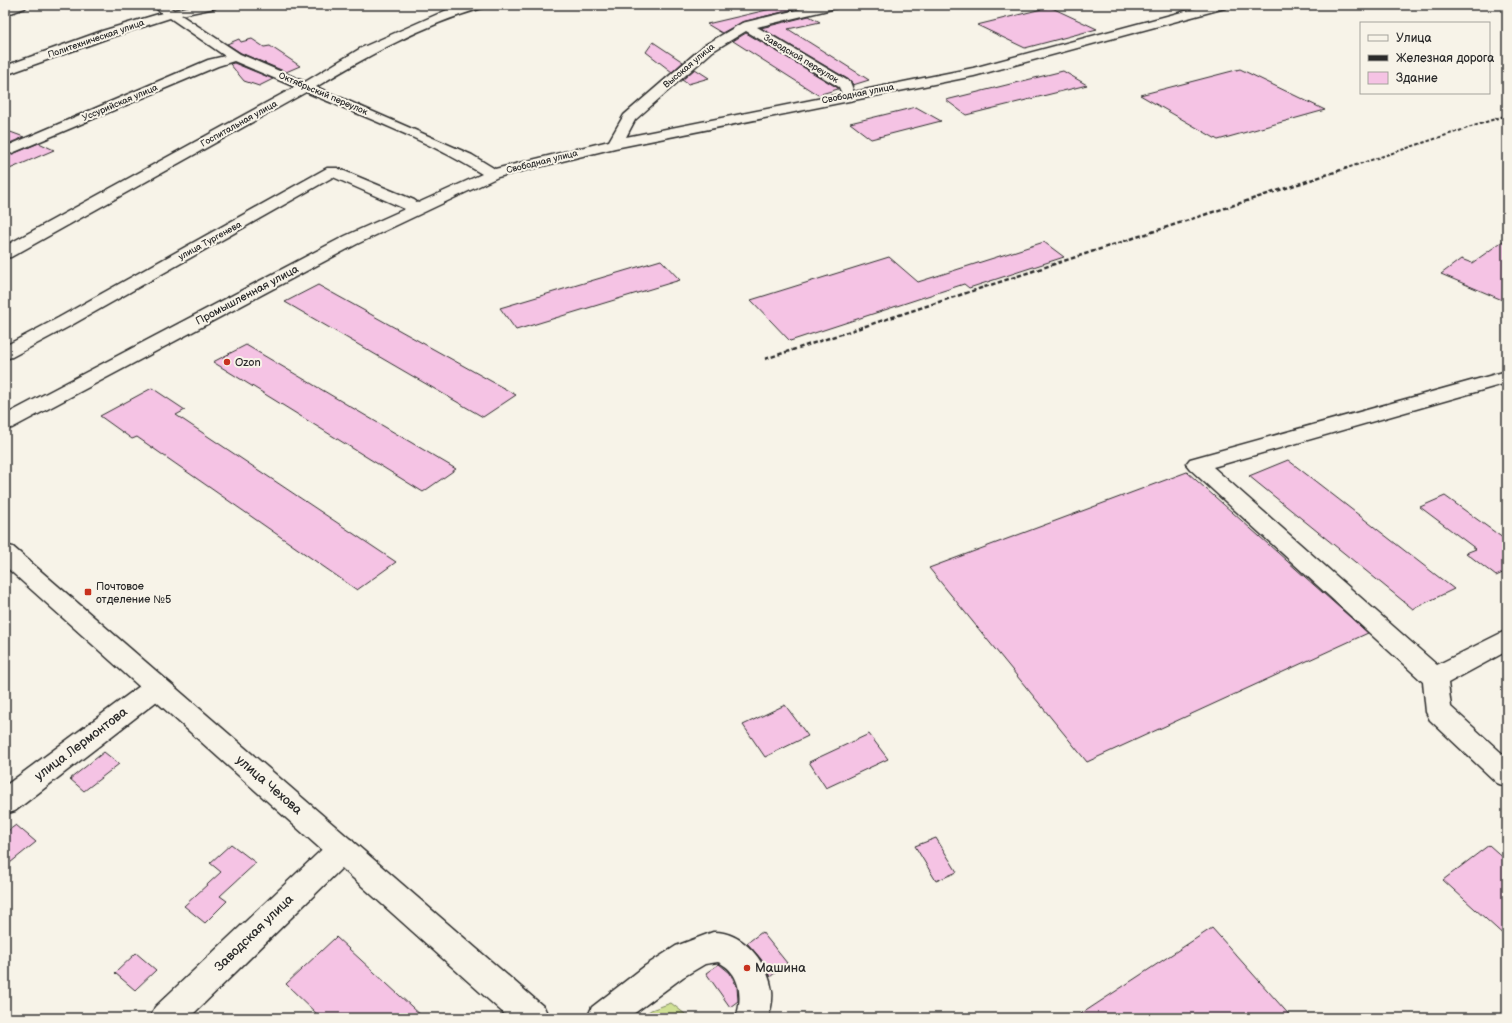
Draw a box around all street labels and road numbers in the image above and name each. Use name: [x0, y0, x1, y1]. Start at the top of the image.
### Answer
street label: Политехническая улица: [46, 17, 146, 61]
street label: Заводской переулок: [761, 32, 841, 86]
street label: Высокая улица: [661, 41, 717, 91]
street label: Октябрьский переулок: [277, 70, 369, 118]
street label: Свободная улица: [821, 81, 896, 106]
street label: Уссурийская улица: [81, 82, 160, 124]
street label: Госпитальная улица: [199, 98, 280, 150]
street label: Свободная улица: [505, 148, 579, 176]
street label: улица Тургенева: [177, 219, 244, 263]
street label: Промышленная улица: [193, 262, 301, 328]
street label: улица Лермонтова: [31, 704, 131, 784]
street label: улица Чехова: [233, 752, 306, 818]
street label: Заводская улица: [211, 891, 297, 975]

